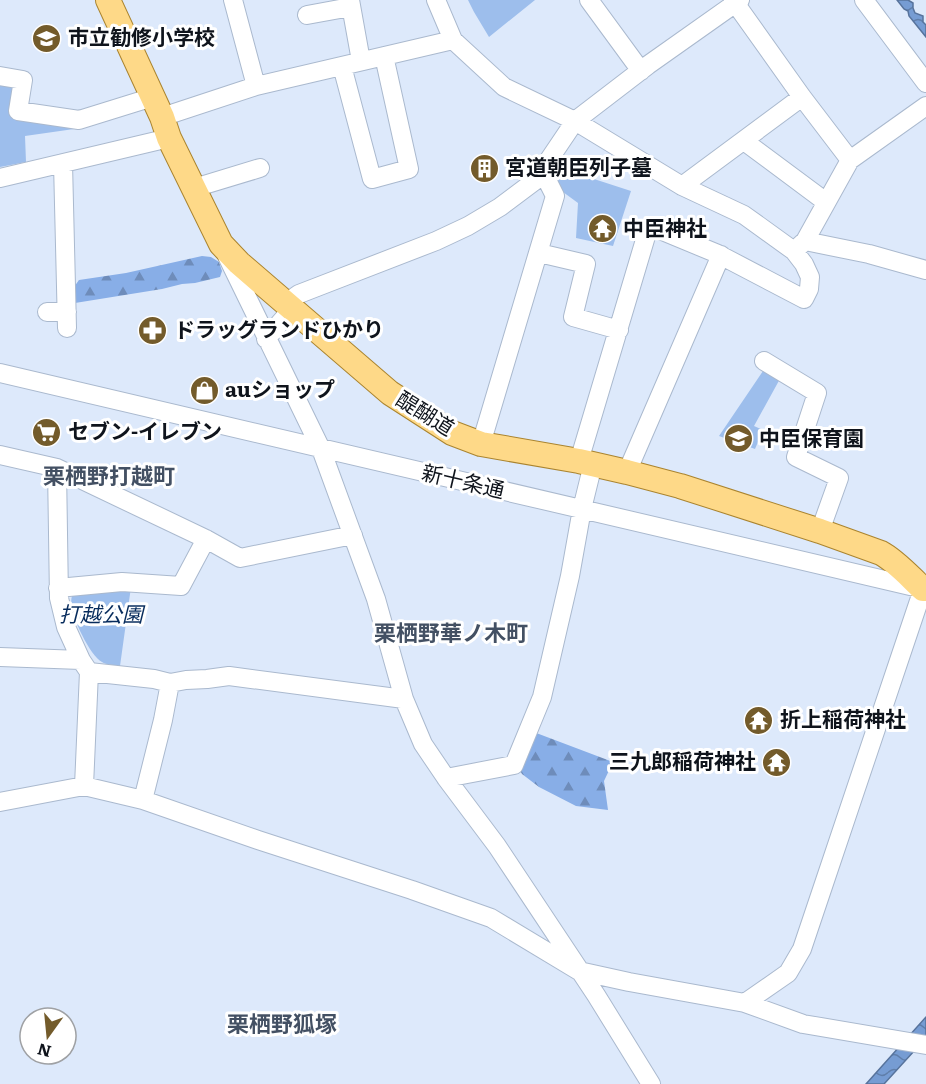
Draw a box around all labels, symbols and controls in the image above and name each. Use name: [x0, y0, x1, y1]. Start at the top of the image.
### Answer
place label: 市立勧修小学校: [68, 20, 215, 51]
school or university icon: 市立勧修小学校: [31, 22, 63, 54]
place label: 宮道朝臣列子墓: [505, 150, 652, 181]
building icon: 宮道朝臣列子墓: [468, 152, 500, 184]
place label: 中臣神社: [623, 211, 707, 242]
temple icon: 中臣神社: [586, 213, 618, 245]
place label: ドラッグランドひかり: [174, 312, 384, 343]
pharmacy icon: ドラッグランドひかり: [137, 314, 169, 346]
place label: auショップ: [225, 372, 335, 403]
shop icon: auショップ: [188, 374, 220, 406]
street label: 醍醐道: [391, 382, 461, 442]
place label: セブン-イレブン: [68, 414, 222, 445]
supermarket icon: セブン-イレブン: [31, 416, 63, 448]
place label: 中臣保育園: [759, 421, 864, 452]
school or university icon: 中臣保育園: [722, 423, 754, 455]
street label: 新十条通: [419, 455, 508, 504]
district label: 栗栖野打越町: [43, 458, 175, 491]
park label: 打越公園: [59, 597, 146, 628]
district label: 栗栖野華ノ木町: [374, 615, 528, 648]
place label: 折上稲荷神社: [780, 702, 906, 733]
temple icon: 折上稲荷神社: [743, 704, 775, 736]
place label: 三九郎稲荷神社: [609, 744, 756, 775]
temple icon: 三九郎稲荷神社: [761, 746, 793, 778]
north arrow: [18, 1006, 78, 1066]
district label: 栗栖野狐塚: [227, 1006, 337, 1039]
text: N: [34, 1038, 53, 1065]

